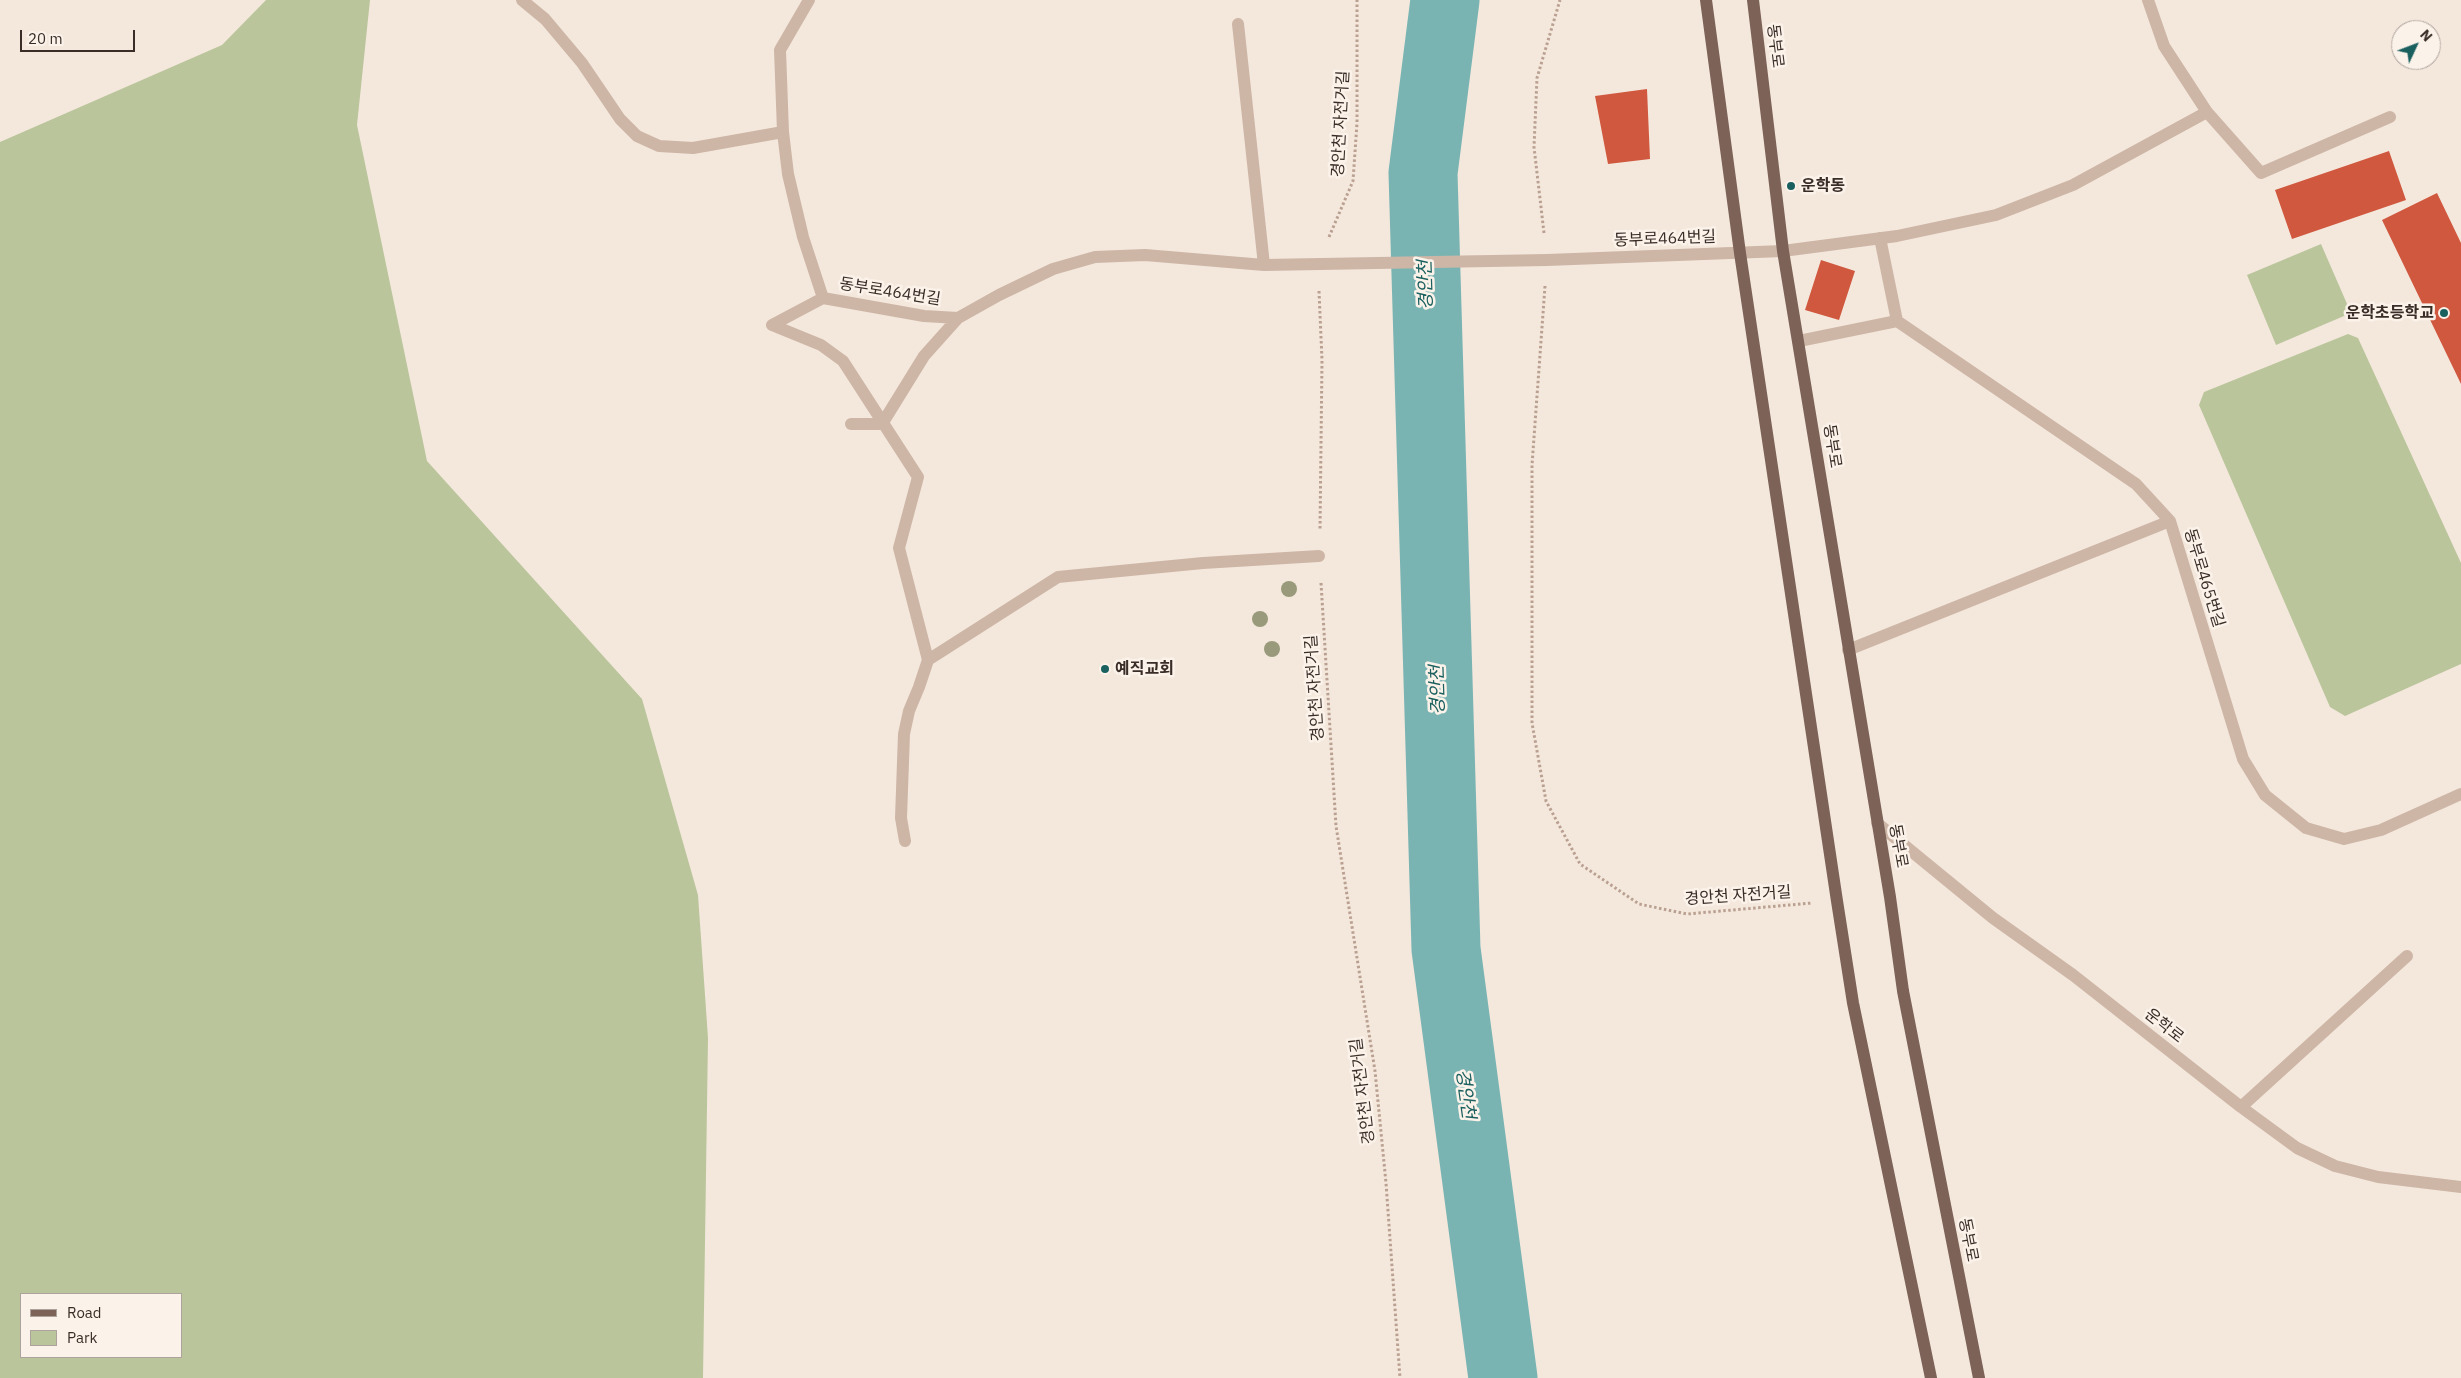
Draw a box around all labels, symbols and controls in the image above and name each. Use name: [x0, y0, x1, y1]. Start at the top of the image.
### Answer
scale bar: [22, 20, 138, 52]
north arrow: [2391, 20, 2441, 70]
street label: 동부로: [1763, 23, 1787, 69]
text: N: [2416, 26, 2436, 45]
text: 20 m: [28, 29, 63, 48]
street label: 경안천 자전거길: [1329, 70, 1353, 178]
place label: 운학동: [1801, 176, 1845, 196]
marker: 운학동: [1785, 180, 1797, 192]
street label: 동부로464번길: [1613, 228, 1717, 250]
water label: 경안천: [1414, 260, 1438, 310]
street label: 동부로464번길: [838, 275, 942, 309]
place label: 운학초등학교: [2346, 303, 2434, 323]
marker: 운학초등학교: [2438, 307, 2450, 319]
street label: 동부로: [1819, 423, 1845, 469]
street label: 동부로465번길: [2180, 526, 2228, 630]
street label: 경안천 자전거길: [1302, 634, 1328, 742]
place label: 예직교회: [1115, 659, 1174, 679]
marker: 예직교회: [1099, 663, 1111, 675]
water label: 경안천: [1426, 665, 1450, 715]
street label: 동부로: [1885, 823, 1911, 869]
street label: 경안천 자전거길: [1684, 883, 1792, 909]
street label: 운학로: [2141, 1005, 2187, 1047]
street label: 경안천 자전거길: [1347, 1037, 1379, 1145]
water label: 경안천: [1451, 1068, 1479, 1120]
street label: 동부로: [1954, 1216, 1982, 1264]
legend: [20, 1293, 182, 1358]
text: Road: [67, 1303, 102, 1322]
text: Park: [67, 1328, 97, 1347]

